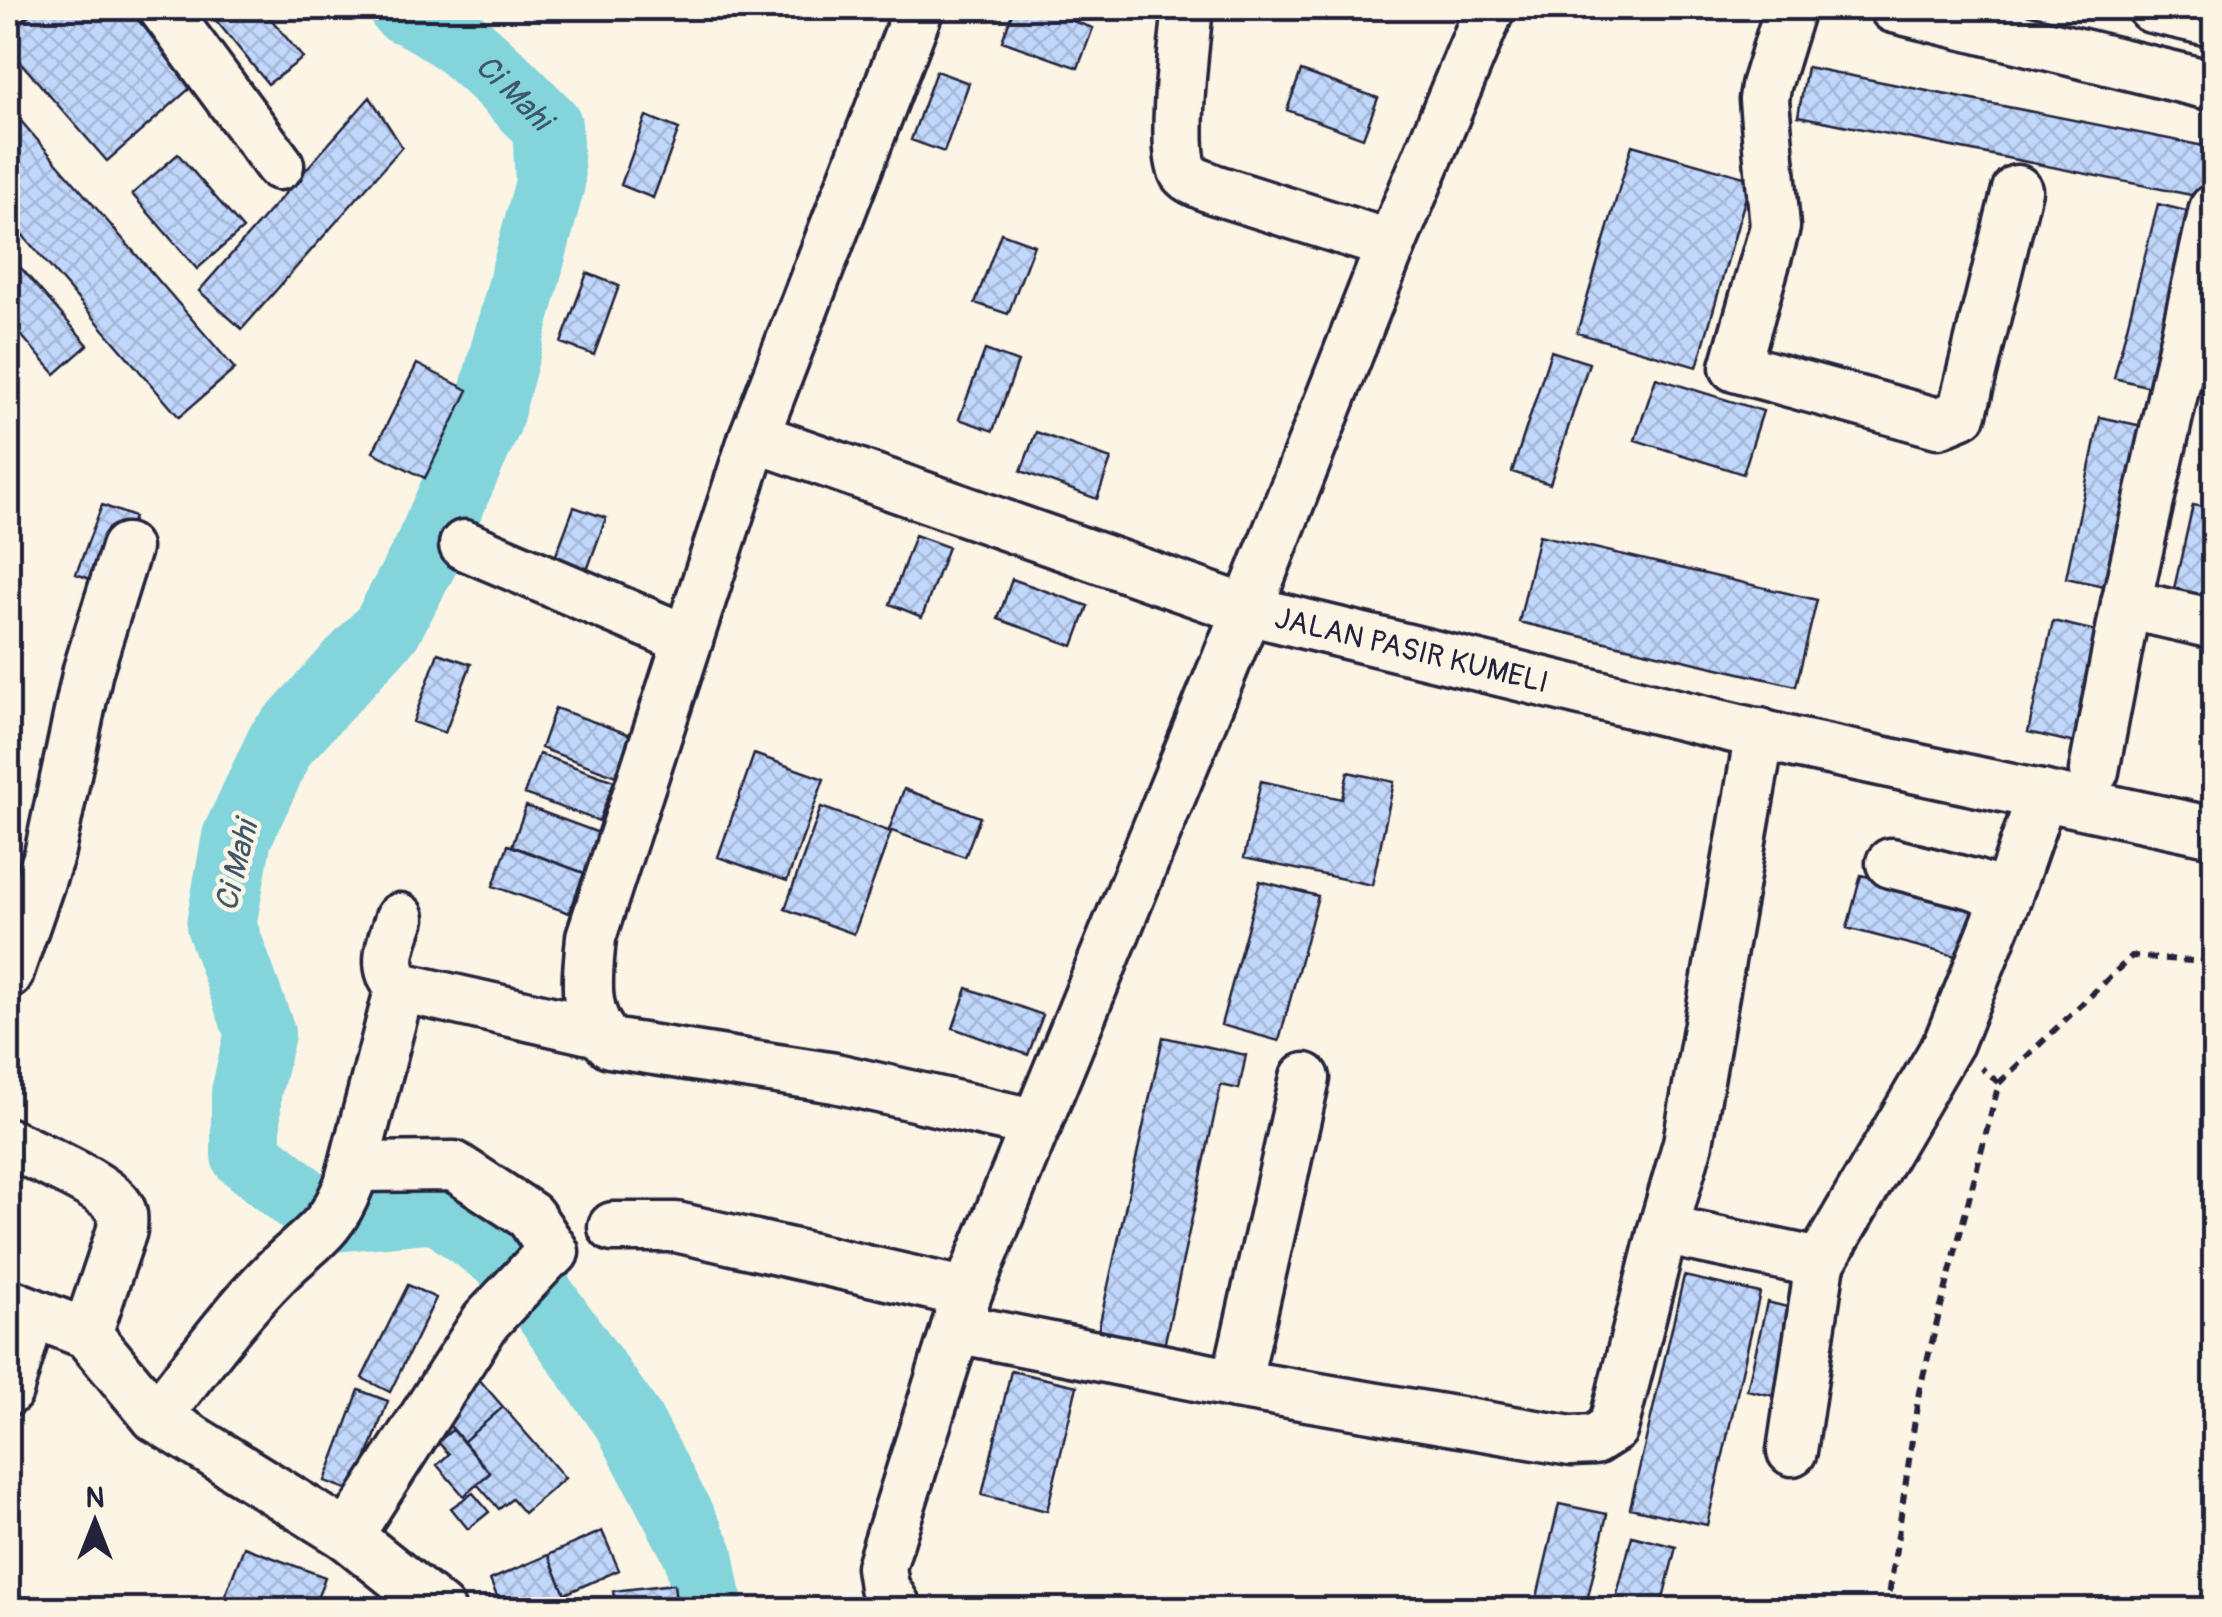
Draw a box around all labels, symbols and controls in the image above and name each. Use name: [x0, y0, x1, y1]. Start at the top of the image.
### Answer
water label: Ci Mahi: [467, 46, 563, 142]
street label: JALAN PASIR KUMELI: [1271, 599, 1552, 701]
water label: Ci Mahi: [207, 813, 268, 915]
north arrow: [45, 1472, 145, 1572]
text: N: [86, 1481, 104, 1516]

